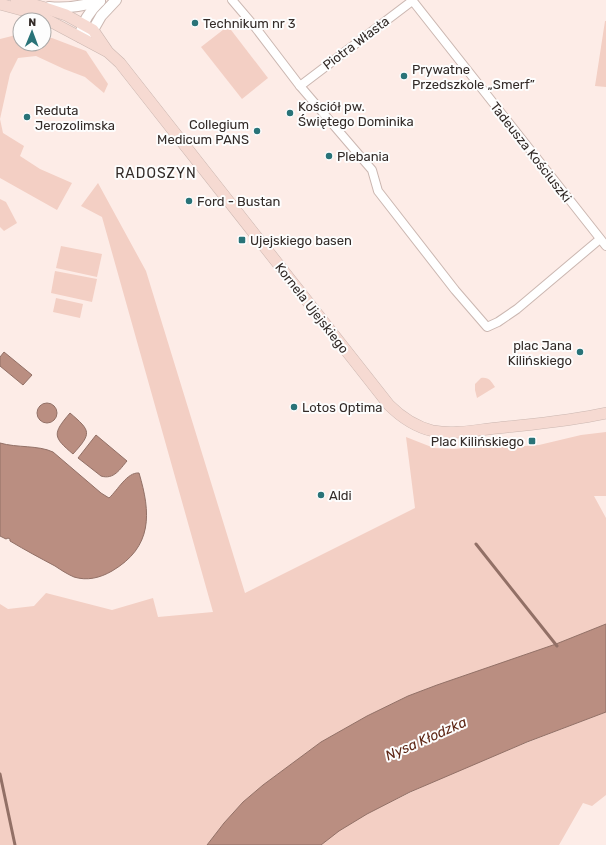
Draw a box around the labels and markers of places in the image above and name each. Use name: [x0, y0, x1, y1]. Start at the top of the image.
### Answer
place label: Technikum nr 3: [203, 16, 296, 31]
marker: Technikum nr 3: [190, 18, 200, 28]
place label: Prywatne Przedszkole „Smerf”: [412, 62, 535, 92]
marker: Prywatne Przedszkole „Smerf”: [399, 71, 409, 81]
place label: Kościół pw. Świętego Dominika: [298, 99, 414, 130]
place label: Reduta Jerozolimska: [35, 103, 115, 133]
marker: Kościół pw. Świętego Dominika: [285, 108, 295, 118]
marker: Reduta Jerozolimska: [22, 112, 32, 122]
place label: Collegium Medicum PANS: [157, 117, 249, 147]
marker: Collegium Medicum PANS: [252, 126, 262, 136]
place label: Plebania: [337, 149, 389, 164]
marker: Plebania: [324, 151, 334, 161]
place label: Ford - Bustan: [197, 194, 280, 209]
marker: Ford - Bustan: [184, 196, 194, 206]
place label: Ujejskiego basen: [250, 233, 352, 249]
marker: Ujejskiego basen: [237, 235, 247, 245]
place label: plac Jana Kilińskiego: [508, 338, 572, 369]
marker: plac Jana Kilińskiego: [575, 347, 585, 357]
place label: Lotos Optima: [302, 400, 382, 415]
marker: Lotos Optima: [289, 402, 299, 412]
place label: Plac Kilińskiego: [431, 434, 524, 450]
marker: Plac Kilińskiego: [527, 436, 537, 446]
place label: Aldi: [329, 488, 352, 503]
marker: Aldi: [316, 490, 326, 500]

